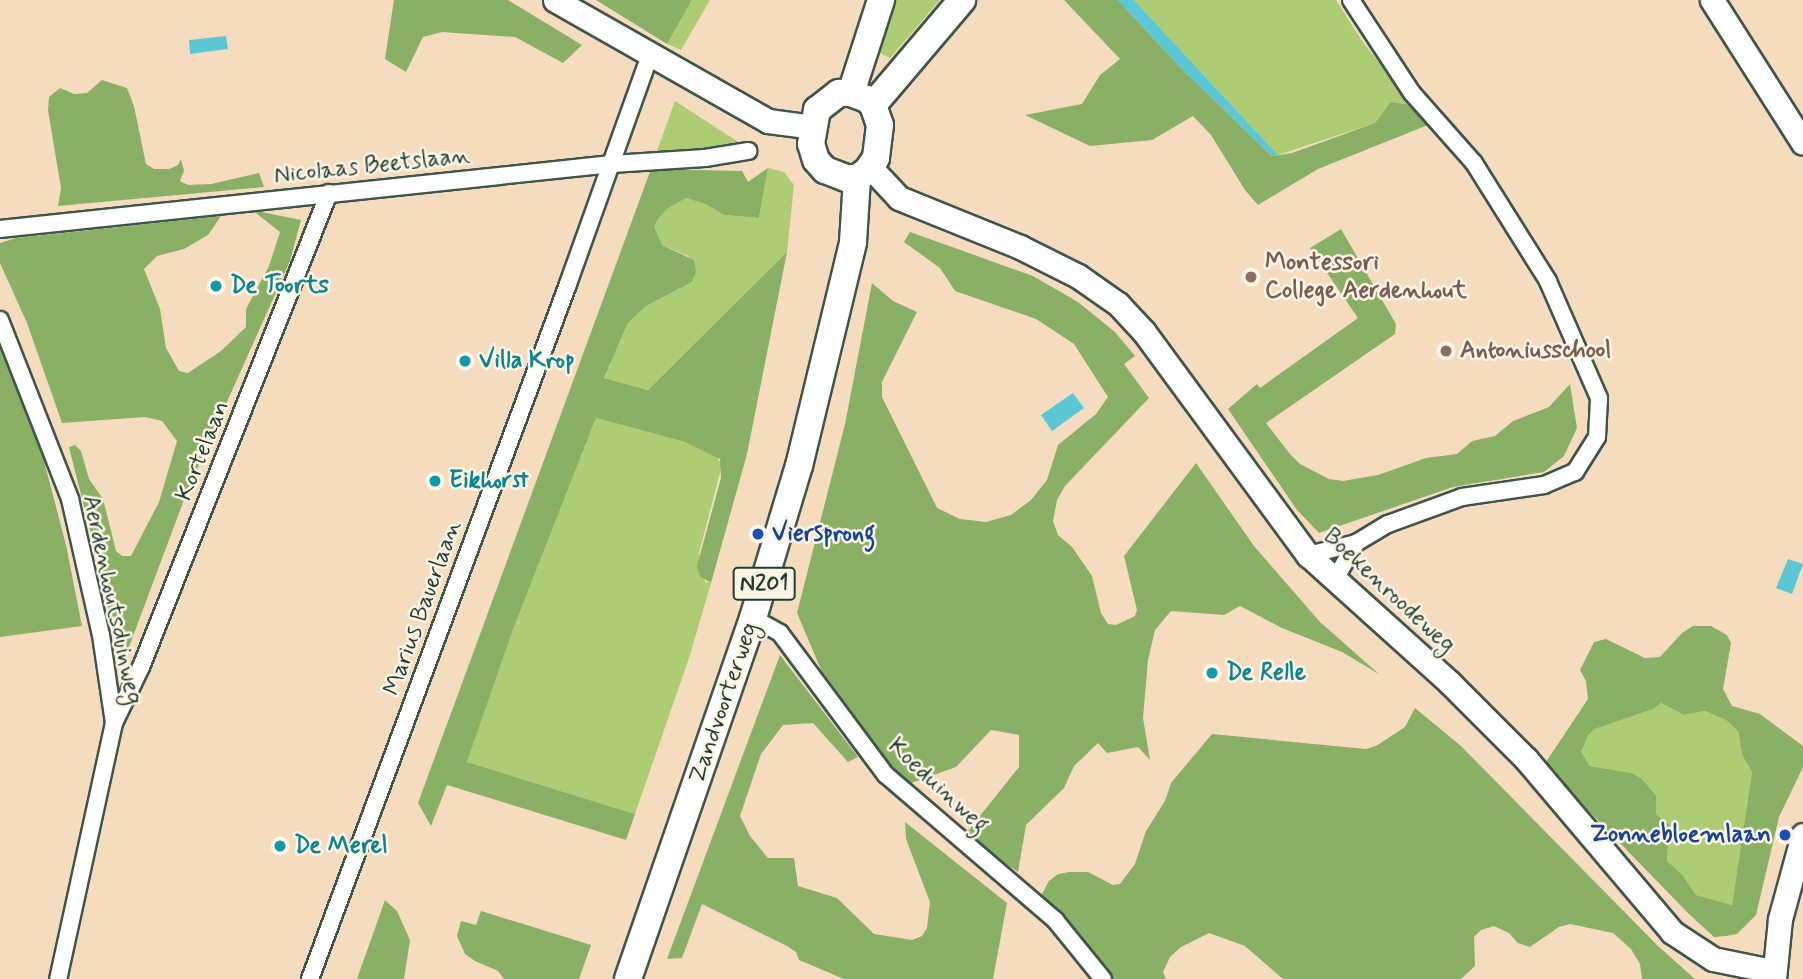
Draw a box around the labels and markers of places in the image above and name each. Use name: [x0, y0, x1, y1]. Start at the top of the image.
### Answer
place label: Montessori College Aerdenhout: [1265, 249, 1467, 305]
marker: Montessori College Aerdenhout: [1243, 269, 1259, 285]
place label: De Toorts: [230, 272, 326, 300]
marker: De Toorts: [208, 278, 224, 294]
place label: Antoniusschool: [1460, 337, 1611, 365]
marker: Antoniusschool: [1438, 343, 1454, 359]
place label: Villa Krop: [479, 347, 575, 375]
marker: Villa Krop: [457, 353, 473, 369]
place label: Eikhorst: [449, 467, 529, 495]
marker: Eikhorst: [427, 473, 443, 489]
place label: Viersprong: [772, 520, 875, 548]
marker: Viersprong: [750, 526, 766, 542]
place label: De Relle: [1226, 659, 1308, 687]
marker: De Relle: [1204, 665, 1220, 681]
place label: Zonnebloemlaan: [1590, 821, 1771, 849]
marker: Zonnebloemlaan: [1777, 827, 1793, 843]
place label: De Merel: [294, 832, 386, 860]
marker: De Merel: [272, 838, 288, 854]

